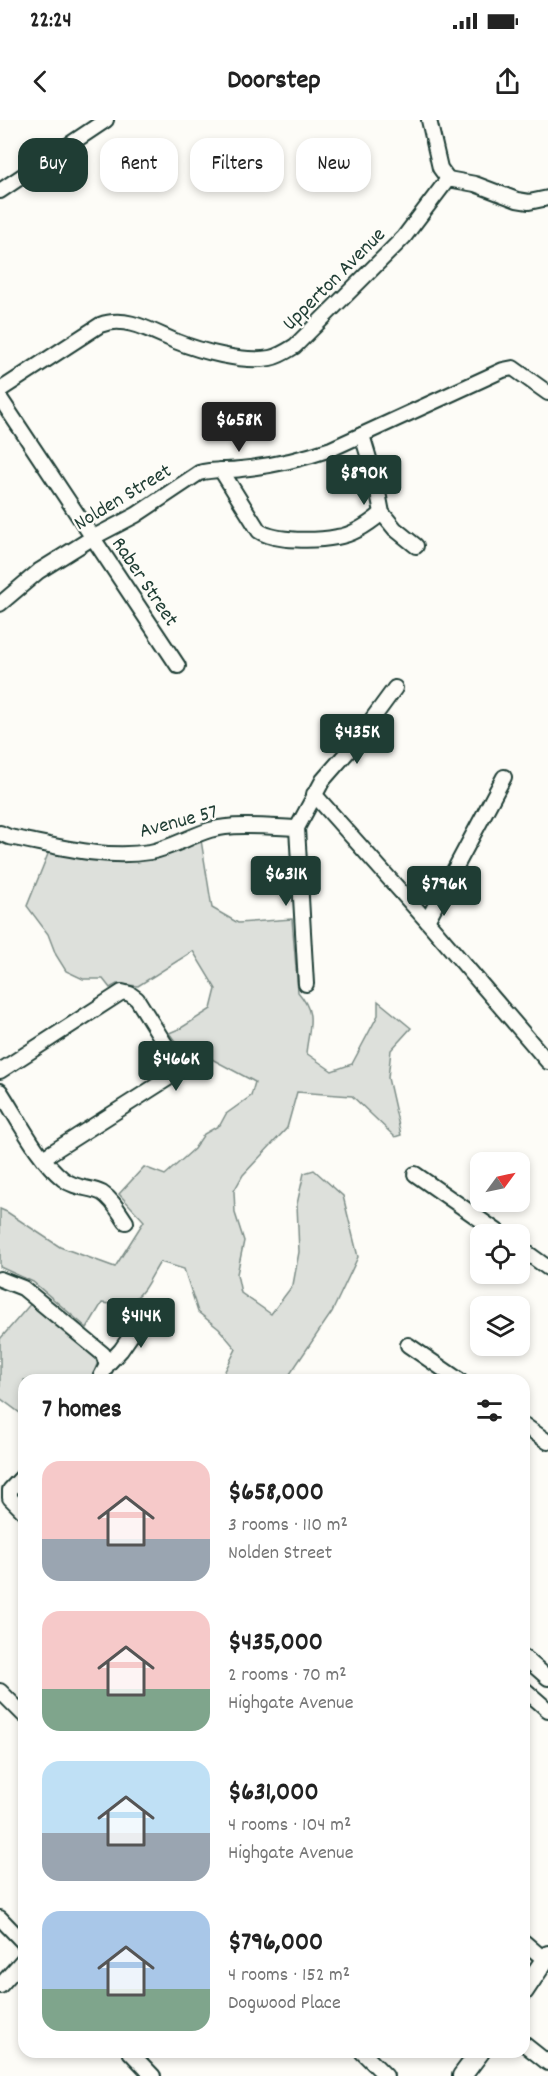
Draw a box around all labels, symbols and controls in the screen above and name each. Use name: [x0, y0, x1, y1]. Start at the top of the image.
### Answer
text: 22:24: [30, 6, 72, 37]
text: Doorstep: [227, 62, 321, 101]
icon: back: [24, 65, 57, 98]
icon: share: [491, 65, 524, 98]
chip: Buy: [18, 138, 88, 192]
chip: Rent: [100, 138, 178, 192]
chip: Filters: [190, 138, 284, 192]
chip: New: [296, 138, 371, 192]
street label: Upperton Avenue: [277, 222, 394, 339]
pin: $658K: [197, 402, 281, 453]
text: $658K: [216, 407, 262, 435]
pin: $890K: [322, 455, 406, 506]
street label: Nolden Street: [69, 457, 178, 540]
text: $890K: [340, 460, 388, 488]
street label: Raber Street: [103, 532, 185, 634]
pin: $435K: [315, 714, 399, 765]
text: $435K: [334, 719, 380, 747]
street label: Avenue 57: [136, 798, 221, 848]
pin: $631K: [244, 856, 328, 907]
text: $631K: [265, 861, 307, 889]
pin: $796K: [402, 866, 486, 917]
text: $796K: [421, 871, 467, 899]
pin: $466K: [134, 1041, 218, 1092]
text: $466K: [152, 1046, 200, 1074]
north arrow: [470, 1152, 530, 1212]
map controls: [470, 1152, 530, 1356]
button: locate: [470, 1224, 530, 1284]
button: layers: [470, 1296, 530, 1356]
pin: $414K: [99, 1298, 183, 1349]
text: $414K: [121, 1303, 161, 1331]
text: 7 homes: [42, 1392, 122, 1429]
icon: filters: [473, 1394, 506, 1427]
text: $658,000: [228, 1475, 324, 1512]
icon: home: [90, 1485, 162, 1557]
text: 3 rooms · 110 m²: [228, 1512, 348, 1540]
text: Nolden Street: [228, 1540, 332, 1568]
text: $435,000: [228, 1625, 323, 1662]
icon: home: [90, 1635, 162, 1707]
text: 2 rooms · 70 m²: [228, 1662, 347, 1690]
text: Highgate Avenue: [228, 1690, 353, 1718]
text: $631,000: [228, 1775, 319, 1812]
icon: home: [90, 1785, 162, 1857]
text: 4 rooms · 104 m²: [228, 1812, 351, 1840]
text: Highgate Avenue: [228, 1840, 353, 1868]
text: $796,000: [228, 1925, 323, 1962]
icon: home: [90, 1935, 162, 2007]
text: 4 rooms · 152 m²: [228, 1962, 350, 1990]
text: Dogwood Place: [228, 1990, 341, 2018]

